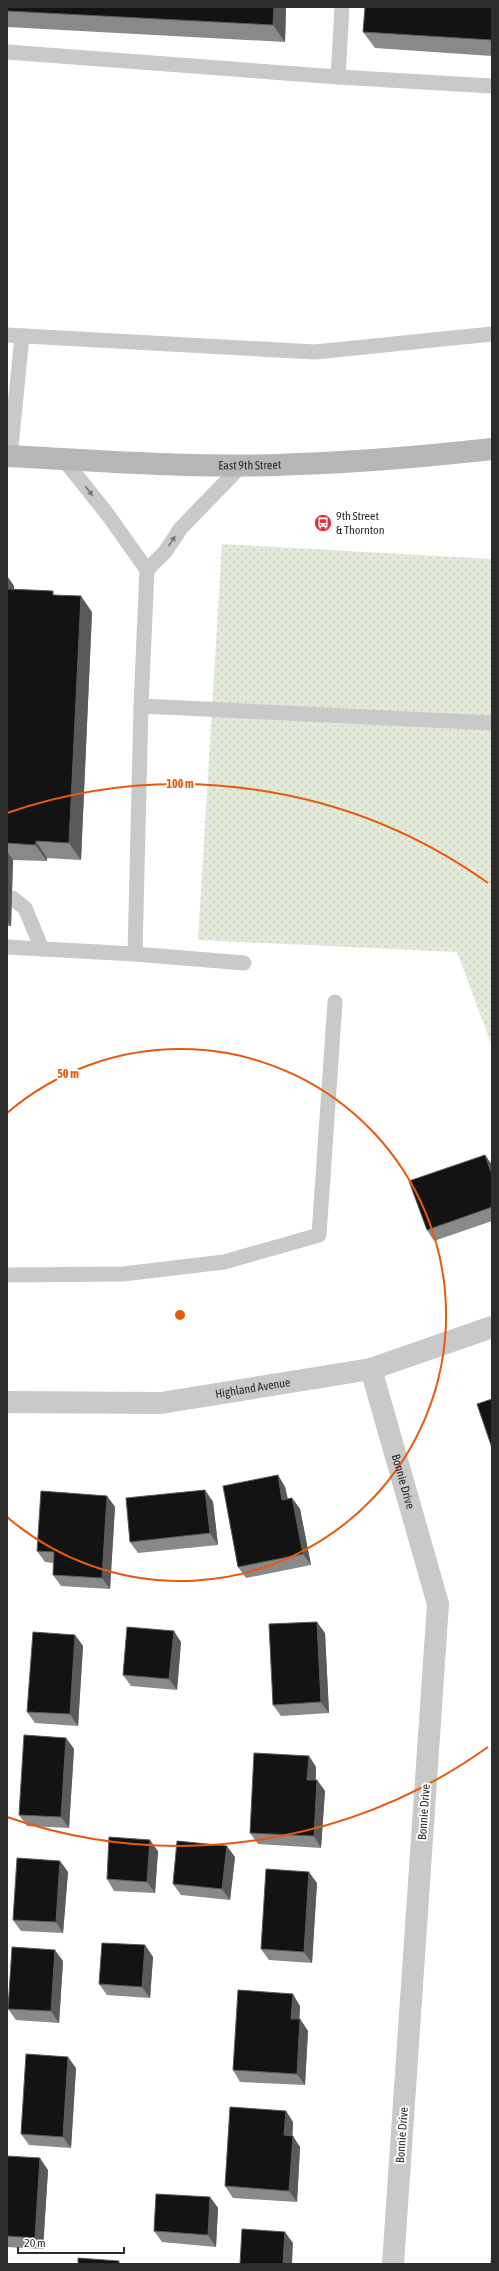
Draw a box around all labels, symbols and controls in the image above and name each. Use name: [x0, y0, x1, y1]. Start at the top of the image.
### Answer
street label: East 9th Street: [218, 458, 282, 473]
one-way arrow: [85, 486, 93, 497]
place label: 9th Street & Thornton: [336, 509, 385, 537]
bus stop icon: 9th Street & Thornton: [313, 513, 333, 533]
one-way arrow: [168, 536, 176, 546]
text: 100 m: [166, 777, 194, 791]
text: 50 m: [57, 1067, 79, 1081]
centre of rings: [173, 1308, 187, 1322]
street label: Highland Avenue: [214, 1375, 291, 1401]
street label: Bonnie Drive: [389, 1453, 418, 1510]
street label: Bonnie Drive: [415, 1784, 433, 1840]
street label: Bonnie Drive: [393, 2107, 411, 2163]
scale bar: [18, 2229, 124, 2255]
text: 20 m: [24, 2236, 46, 2250]

